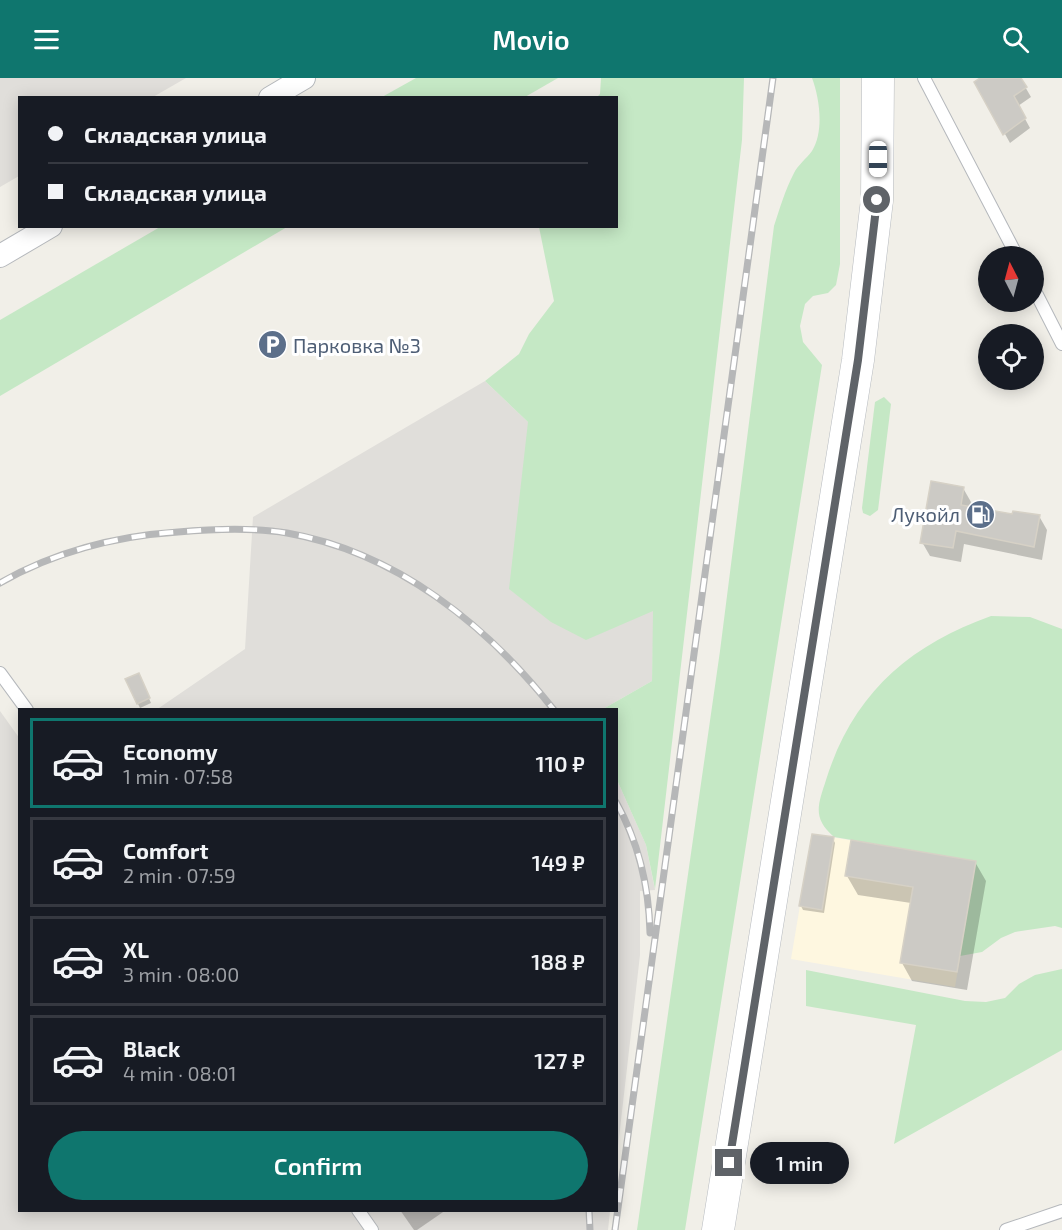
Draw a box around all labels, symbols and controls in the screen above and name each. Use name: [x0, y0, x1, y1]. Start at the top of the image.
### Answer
icon: menu: [30, 23, 63, 56]
text: Movio: [492, 23, 570, 55]
icon: search: [999, 23, 1032, 56]
text: Складская улица: [84, 121, 267, 147]
car: [869, 141, 887, 177]
text: Складская улица: [84, 179, 267, 205]
route start: [863, 186, 890, 213]
north arrow: [978, 246, 1044, 312]
map controls: [978, 246, 1044, 390]
button: locate: [978, 324, 1044, 390]
parking icon: Парковка №3: [256, 329, 288, 361]
place label: Парковка №3: [293, 333, 421, 357]
fuel station icon: Лукойл: [965, 498, 997, 530]
place label: Лукойл: [891, 502, 960, 527]
icon: car: [51, 736, 105, 790]
text: Economy: [123, 738, 218, 764]
text: 110 ₽: [536, 750, 585, 776]
text: 1 min · 07:58: [123, 764, 233, 788]
icon: car: [51, 835, 105, 889]
text: Comfort: [123, 837, 208, 863]
text: 149 ₽: [532, 849, 585, 875]
text: 2 min · 07:59: [123, 863, 236, 887]
icon: car: [51, 934, 105, 988]
text: XL: [123, 936, 149, 962]
text: 188 ₽: [531, 948, 585, 974]
text: 3 min · 08:00: [123, 962, 239, 986]
icon: car: [51, 1033, 105, 1087]
text: Black: [123, 1035, 180, 1061]
text: 127 ₽: [534, 1047, 585, 1073]
text: 4 min · 08:01: [123, 1061, 236, 1085]
button: Confirm: [48, 1131, 588, 1200]
callout: 1 min: [750, 1142, 849, 1184]
route end: [715, 1149, 742, 1176]
text: 1 min: [776, 1151, 823, 1175]

